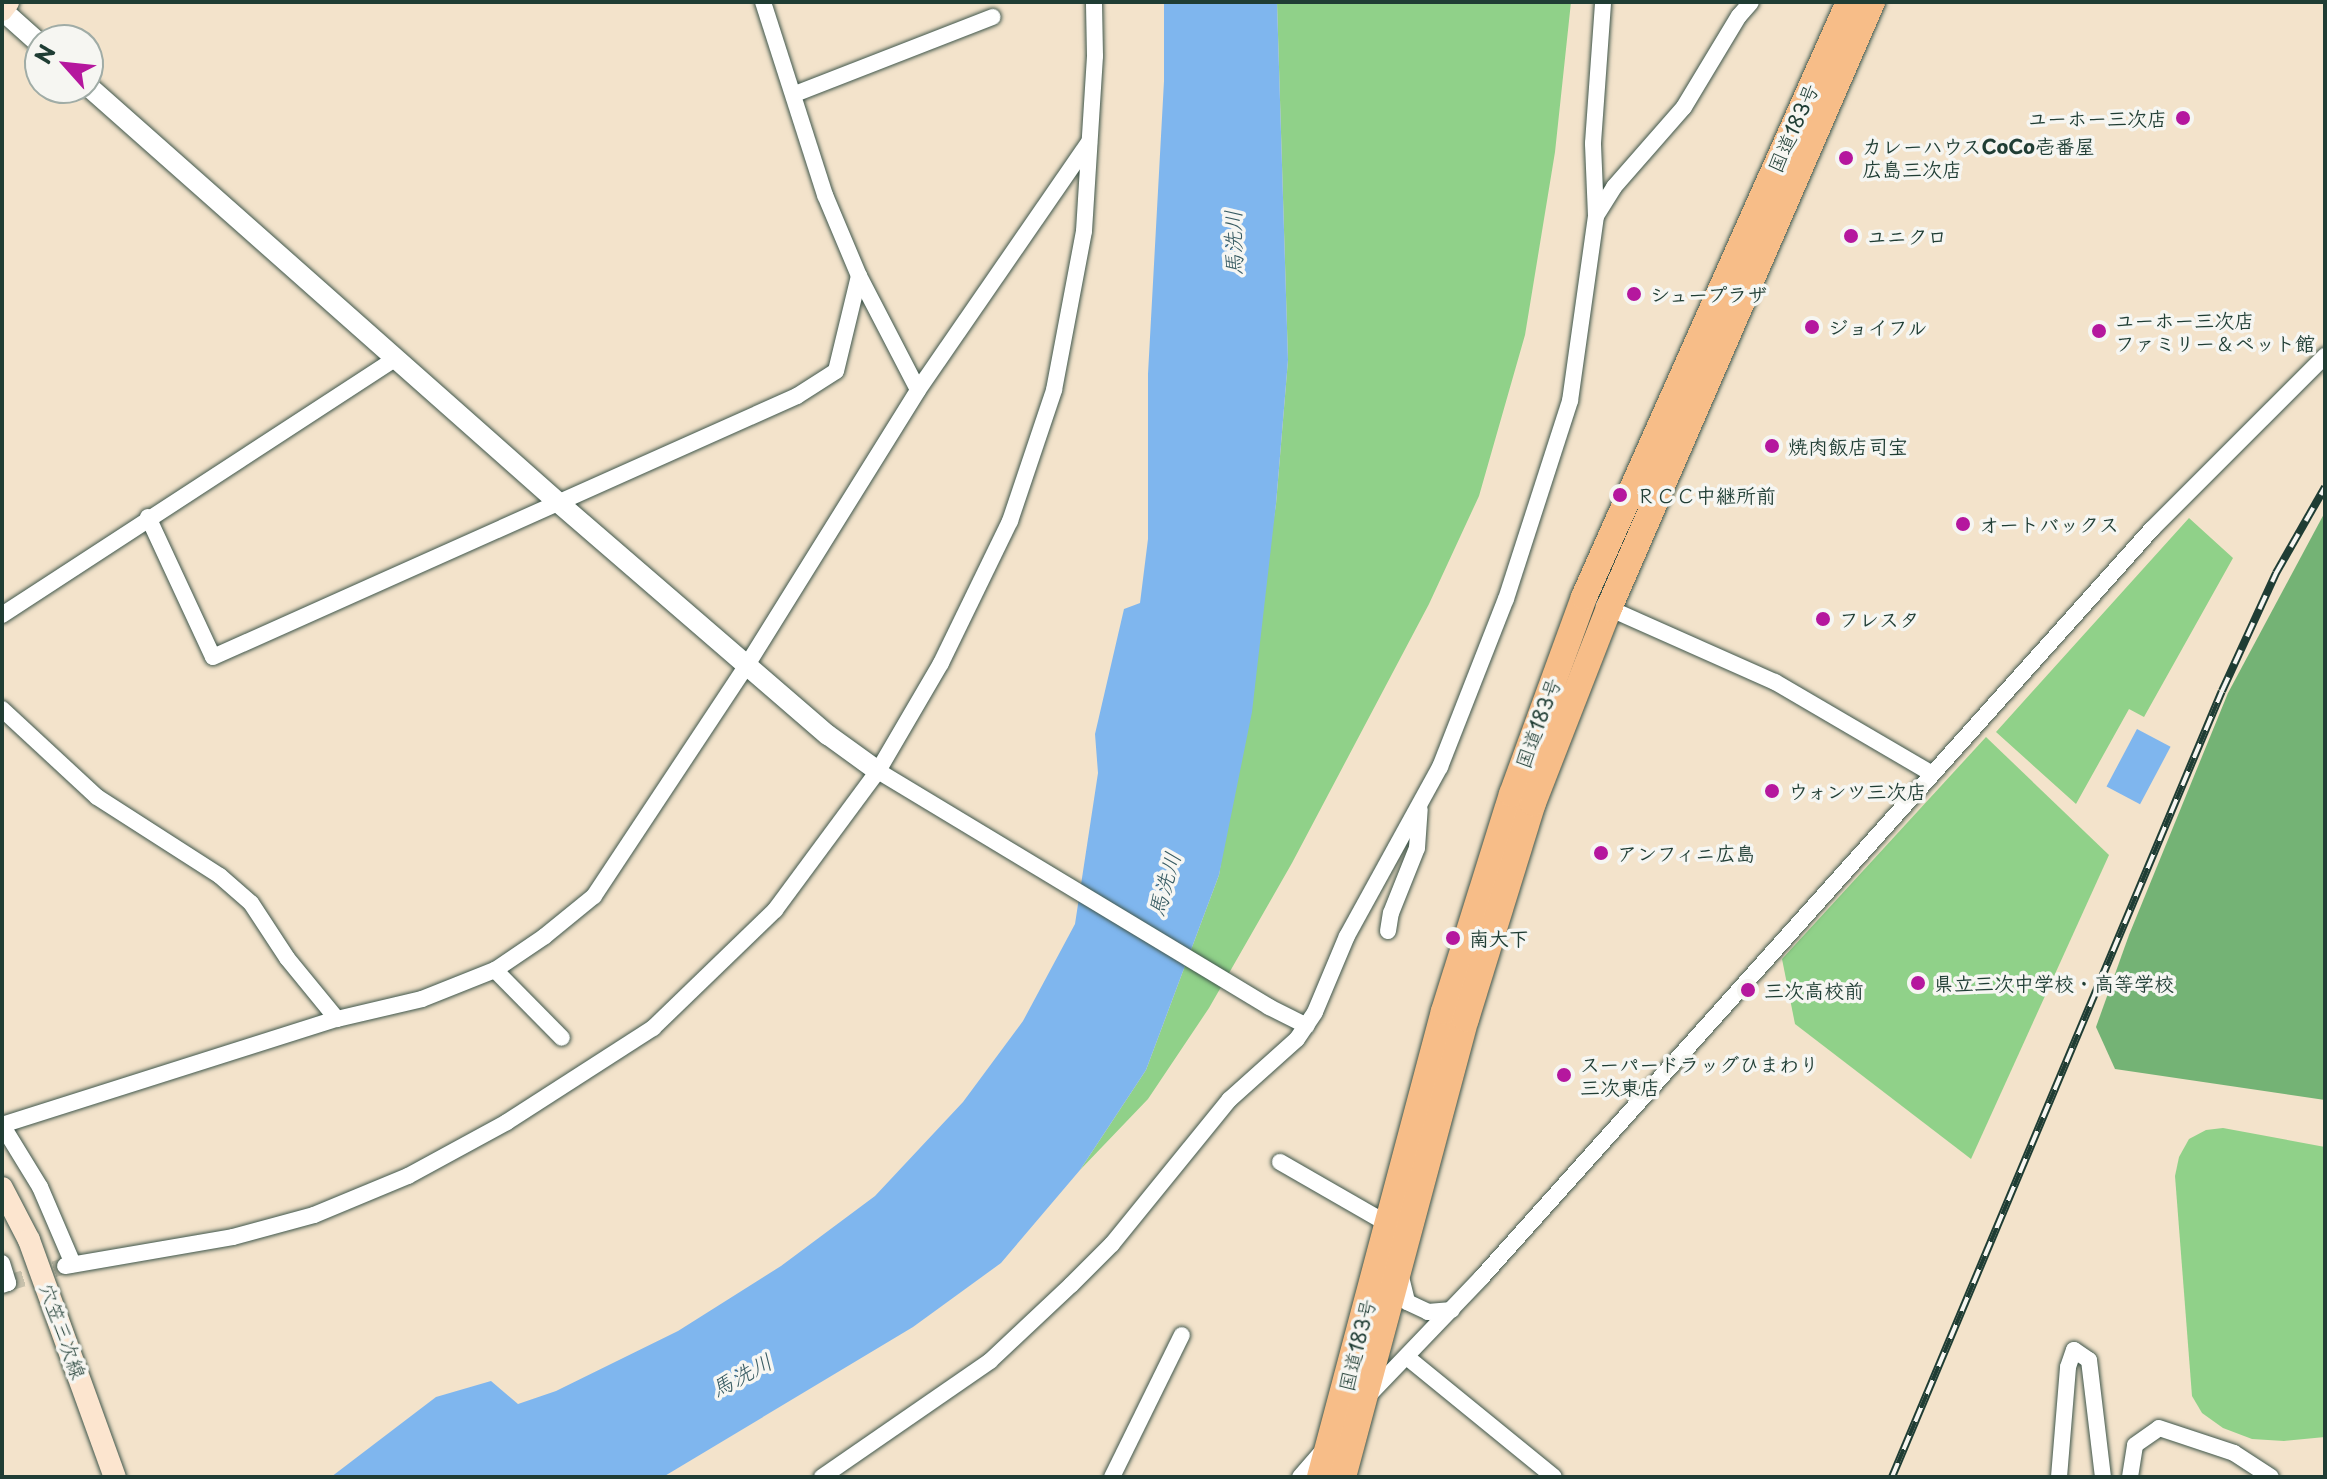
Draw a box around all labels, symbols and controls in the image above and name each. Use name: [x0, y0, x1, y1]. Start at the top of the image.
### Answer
north arrow: [24, 24, 104, 104]
text: N: [25, 39, 63, 69]
street label: 国道183号: [1763, 80, 1823, 176]
place label: ユーホー三次店: [2028, 106, 2167, 130]
marker: ユーホー三次店: [2174, 109, 2192, 127]
place label: カレーハウスCoCo壱番屋 広島三次店: [1862, 134, 2096, 181]
marker: カレーハウスCoCo壱番屋 広島三次店: [1837, 149, 1855, 167]
water label: 馬洗川: [1218, 210, 1246, 276]
place label: ユニクロ: [1867, 224, 1947, 248]
marker: ユニクロ: [1842, 227, 1860, 245]
place label: シュープラザ: [1650, 282, 1770, 306]
marker: シュープラザ: [1625, 285, 1643, 303]
place label: ユーホー三次店 ファミリー＆ペット館: [2115, 308, 2315, 355]
place label: ジョイフル: [1828, 315, 1928, 339]
marker: ジョイフル: [1803, 318, 1821, 336]
marker: ユーホー三次店 ファミリー＆ペット館: [2090, 322, 2108, 340]
place label: 焼肉飯店司宝: [1788, 434, 1908, 458]
marker: 焼肉飯店司宝: [1763, 437, 1781, 455]
place label: ＲＣＣ中継所前: [1636, 483, 1776, 507]
marker: ＲＣＣ中継所前: [1611, 486, 1629, 504]
place label: オートバックス: [1979, 512, 2119, 536]
marker: オートバックス: [1954, 515, 1972, 533]
place label: フレスタ: [1839, 607, 1919, 631]
marker: フレスタ: [1814, 610, 1832, 628]
street label: 国道183号: [1511, 674, 1565, 772]
place label: ウォンツ三次店: [1788, 779, 1928, 803]
marker: ウォンツ三次店: [1763, 782, 1781, 800]
place label: アンフィニ広島: [1617, 841, 1757, 865]
marker: アンフィニ広島: [1592, 844, 1610, 862]
water label: 馬洗川: [1141, 849, 1185, 919]
place label: 南大下: [1469, 926, 1529, 950]
marker: 南大下: [1444, 929, 1462, 947]
place label: 県立三次中学校・高等学校: [1934, 971, 2174, 995]
marker: 県立三次中学校・高等学校: [1909, 974, 1927, 992]
place label: 三次高校前: [1764, 978, 1864, 1002]
marker: 三次高校前: [1739, 981, 1757, 999]
place label: スーパードラッグひまわり 三次東店: [1580, 1052, 1819, 1099]
marker: スーパードラッグひまわり 三次東店: [1555, 1066, 1573, 1084]
street label: 穴笠三次線: [35, 1280, 91, 1382]
street label: 国道183号: [1334, 1296, 1380, 1394]
water label: 馬洗川: [706, 1347, 776, 1401]

